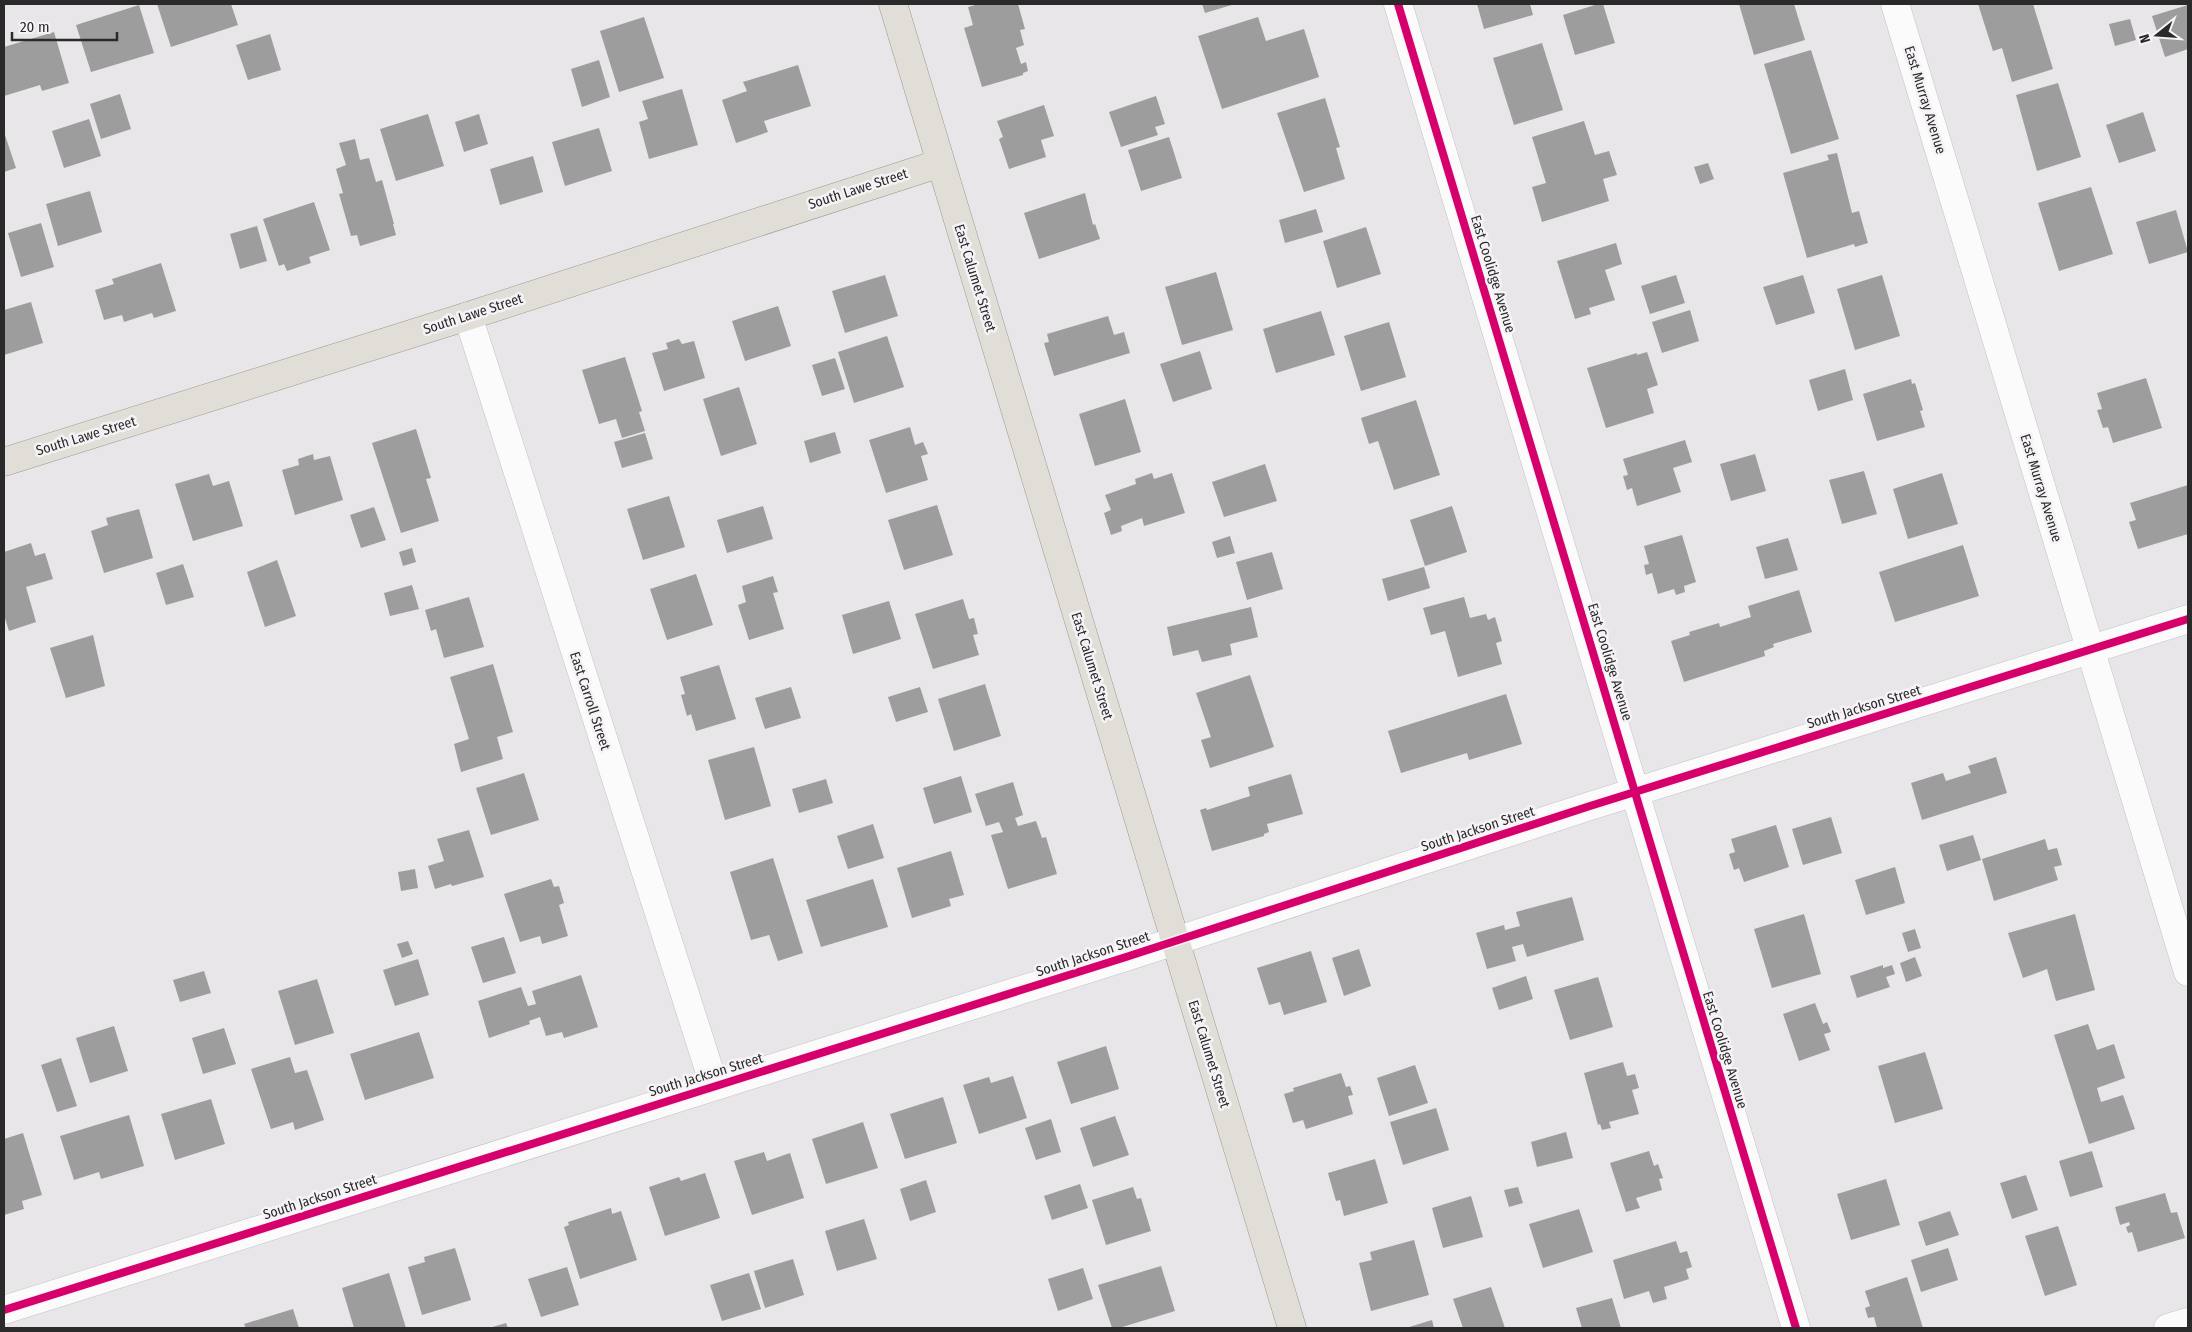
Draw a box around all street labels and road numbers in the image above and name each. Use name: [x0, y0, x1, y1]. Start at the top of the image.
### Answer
street label: East Murray Avenue: [1901, 44, 1950, 156]
street label: South Lawe Street: [806, 165, 910, 213]
street label: East Coolidge Avenue: [1467, 213, 1519, 335]
street label: East Calumet Street: [951, 222, 1000, 334]
street label: South Lawe Street: [421, 290, 525, 338]
street label: South Lawe Street: [34, 413, 138, 459]
street label: East Murray Avenue: [2017, 432, 2066, 544]
street label: East Coolidge Avenue: [1584, 601, 1636, 723]
street label: East Calumet Street: [1068, 610, 1117, 722]
street label: East Carroll Street: [566, 650, 614, 753]
street label: South Jackson Street: [1805, 681, 1924, 732]
street label: South Jackson Street: [1419, 802, 1537, 855]
street label: South Jackson Street: [1034, 927, 1152, 980]
street label: East Coolidge Avenue: [1699, 989, 1751, 1111]
street label: East Calumet Street: [1185, 998, 1234, 1110]
street label: South Jackson Street: [647, 1049, 766, 1100]
street label: South Jackson Street: [261, 1170, 379, 1223]

